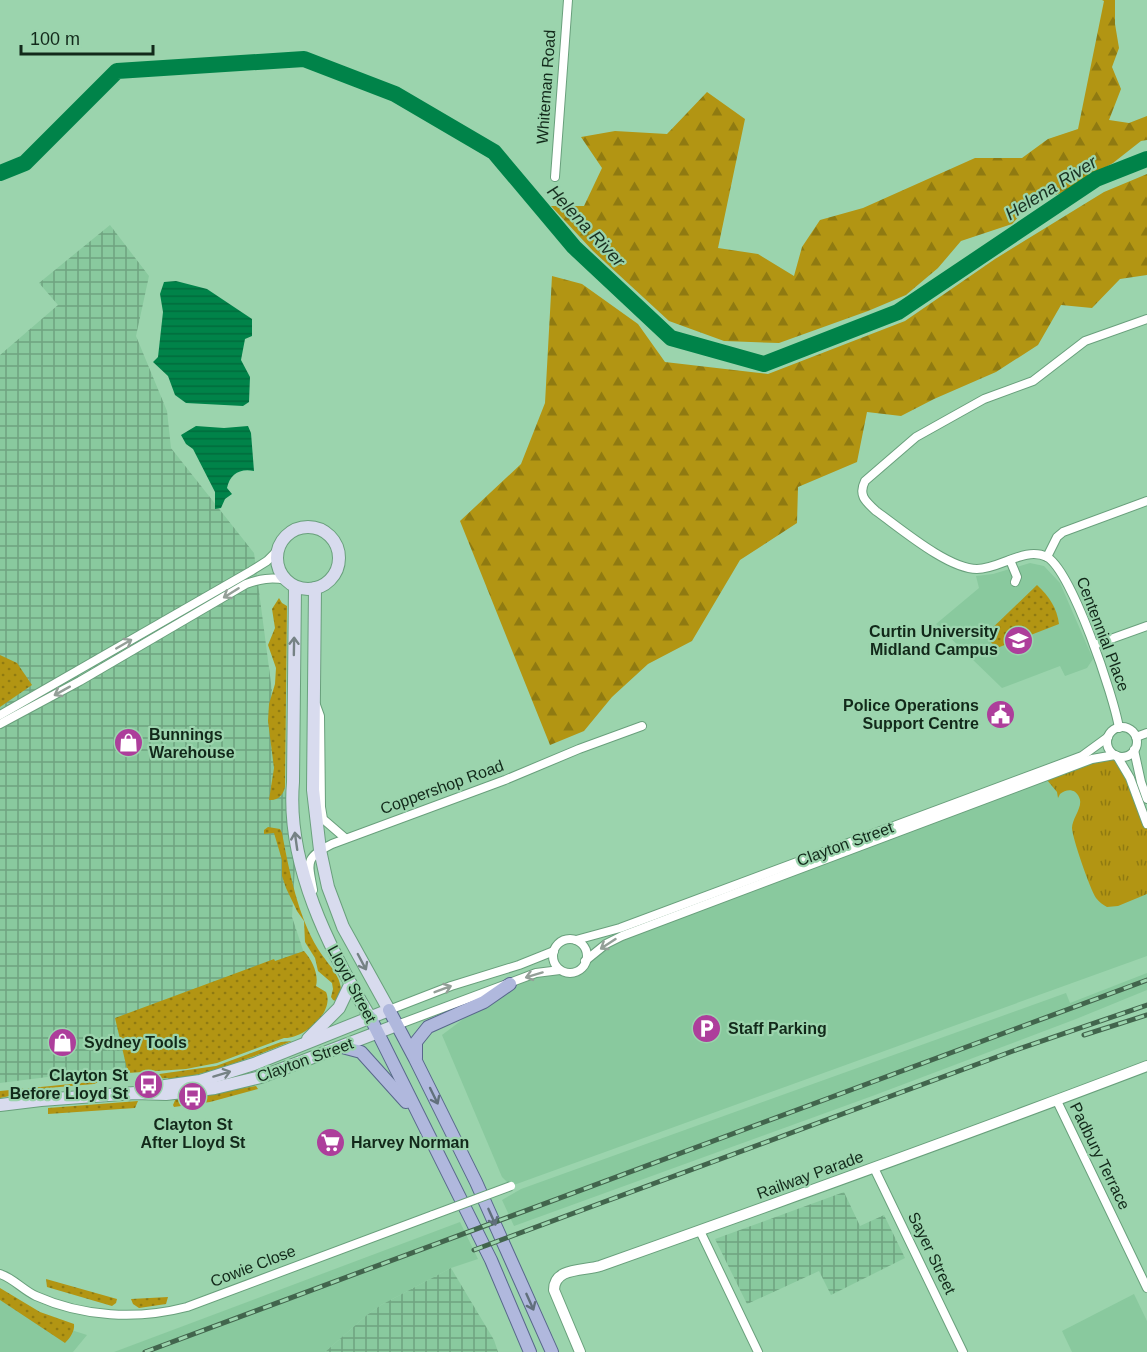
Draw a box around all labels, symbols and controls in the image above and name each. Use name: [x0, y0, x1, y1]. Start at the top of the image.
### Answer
scale bar: [21, 18, 153, 56]
text: 100 m: [30, 29, 80, 49]
street label: Whiteman Road: [534, 29, 558, 145]
water label: Helena River: [1002, 151, 1101, 224]
water label: Helena River: [543, 181, 629, 272]
street label: Centennial Place: [1073, 574, 1133, 694]
one-way arrow: [223, 588, 240, 600]
place label: Curtin University Midland Campus: [869, 623, 998, 658]
school or university icon: Curtin University Midland Campus: [1003, 624, 1035, 656]
one-way arrow: [289, 637, 300, 657]
one-way arrow: [115, 638, 132, 650]
one-way arrow: [54, 685, 71, 697]
place label: Police Operations Support Centre: [843, 697, 979, 732]
public building icon: Police Operations Support Centre: [984, 698, 1016, 730]
place label: Bunnings Warehouse: [149, 726, 235, 761]
shop icon: Bunnings Warehouse: [112, 727, 144, 759]
street label: Coppershop Road: [378, 757, 506, 817]
street label: Clayton Street: [794, 818, 896, 869]
one-way arrow: [290, 832, 301, 851]
one-way arrow: [600, 938, 617, 950]
street label: Lloyd Street: [324, 942, 380, 1026]
one-way arrow: [356, 953, 368, 970]
one-way arrow: [525, 970, 544, 981]
one-way arrow: [433, 982, 452, 993]
parking icon: Staff Parking: [691, 1012, 723, 1044]
place label: Staff Parking: [728, 1020, 827, 1037]
shop icon: Sydney Tools: [47, 1026, 79, 1058]
place label: Sydney Tools: [84, 1034, 187, 1051]
street label: Clayton Street: [254, 1034, 356, 1085]
place label: Clayton St Before Lloyd St: [10, 1067, 129, 1102]
bus stop icon: Clayton St Before Lloyd St: [133, 1068, 165, 1100]
one-way arrow: [212, 1068, 231, 1079]
bus stop icon: Clayton St After Lloyd St: [177, 1080, 209, 1112]
one-way arrow: [428, 1086, 440, 1104]
street label: Padbury Terrace: [1067, 1100, 1133, 1212]
place label: Clayton St After Lloyd St: [141, 1116, 246, 1151]
supermarket icon: Harvey Norman: [314, 1126, 346, 1158]
place label: Harvey Norman: [351, 1134, 469, 1151]
street label: Railway Parade: [754, 1148, 866, 1202]
one-way arrow: [487, 1208, 498, 1226]
street label: Sayer Street: [905, 1209, 959, 1297]
street label: Cowie Close: [208, 1242, 298, 1290]
one-way arrow: [525, 1293, 536, 1311]

